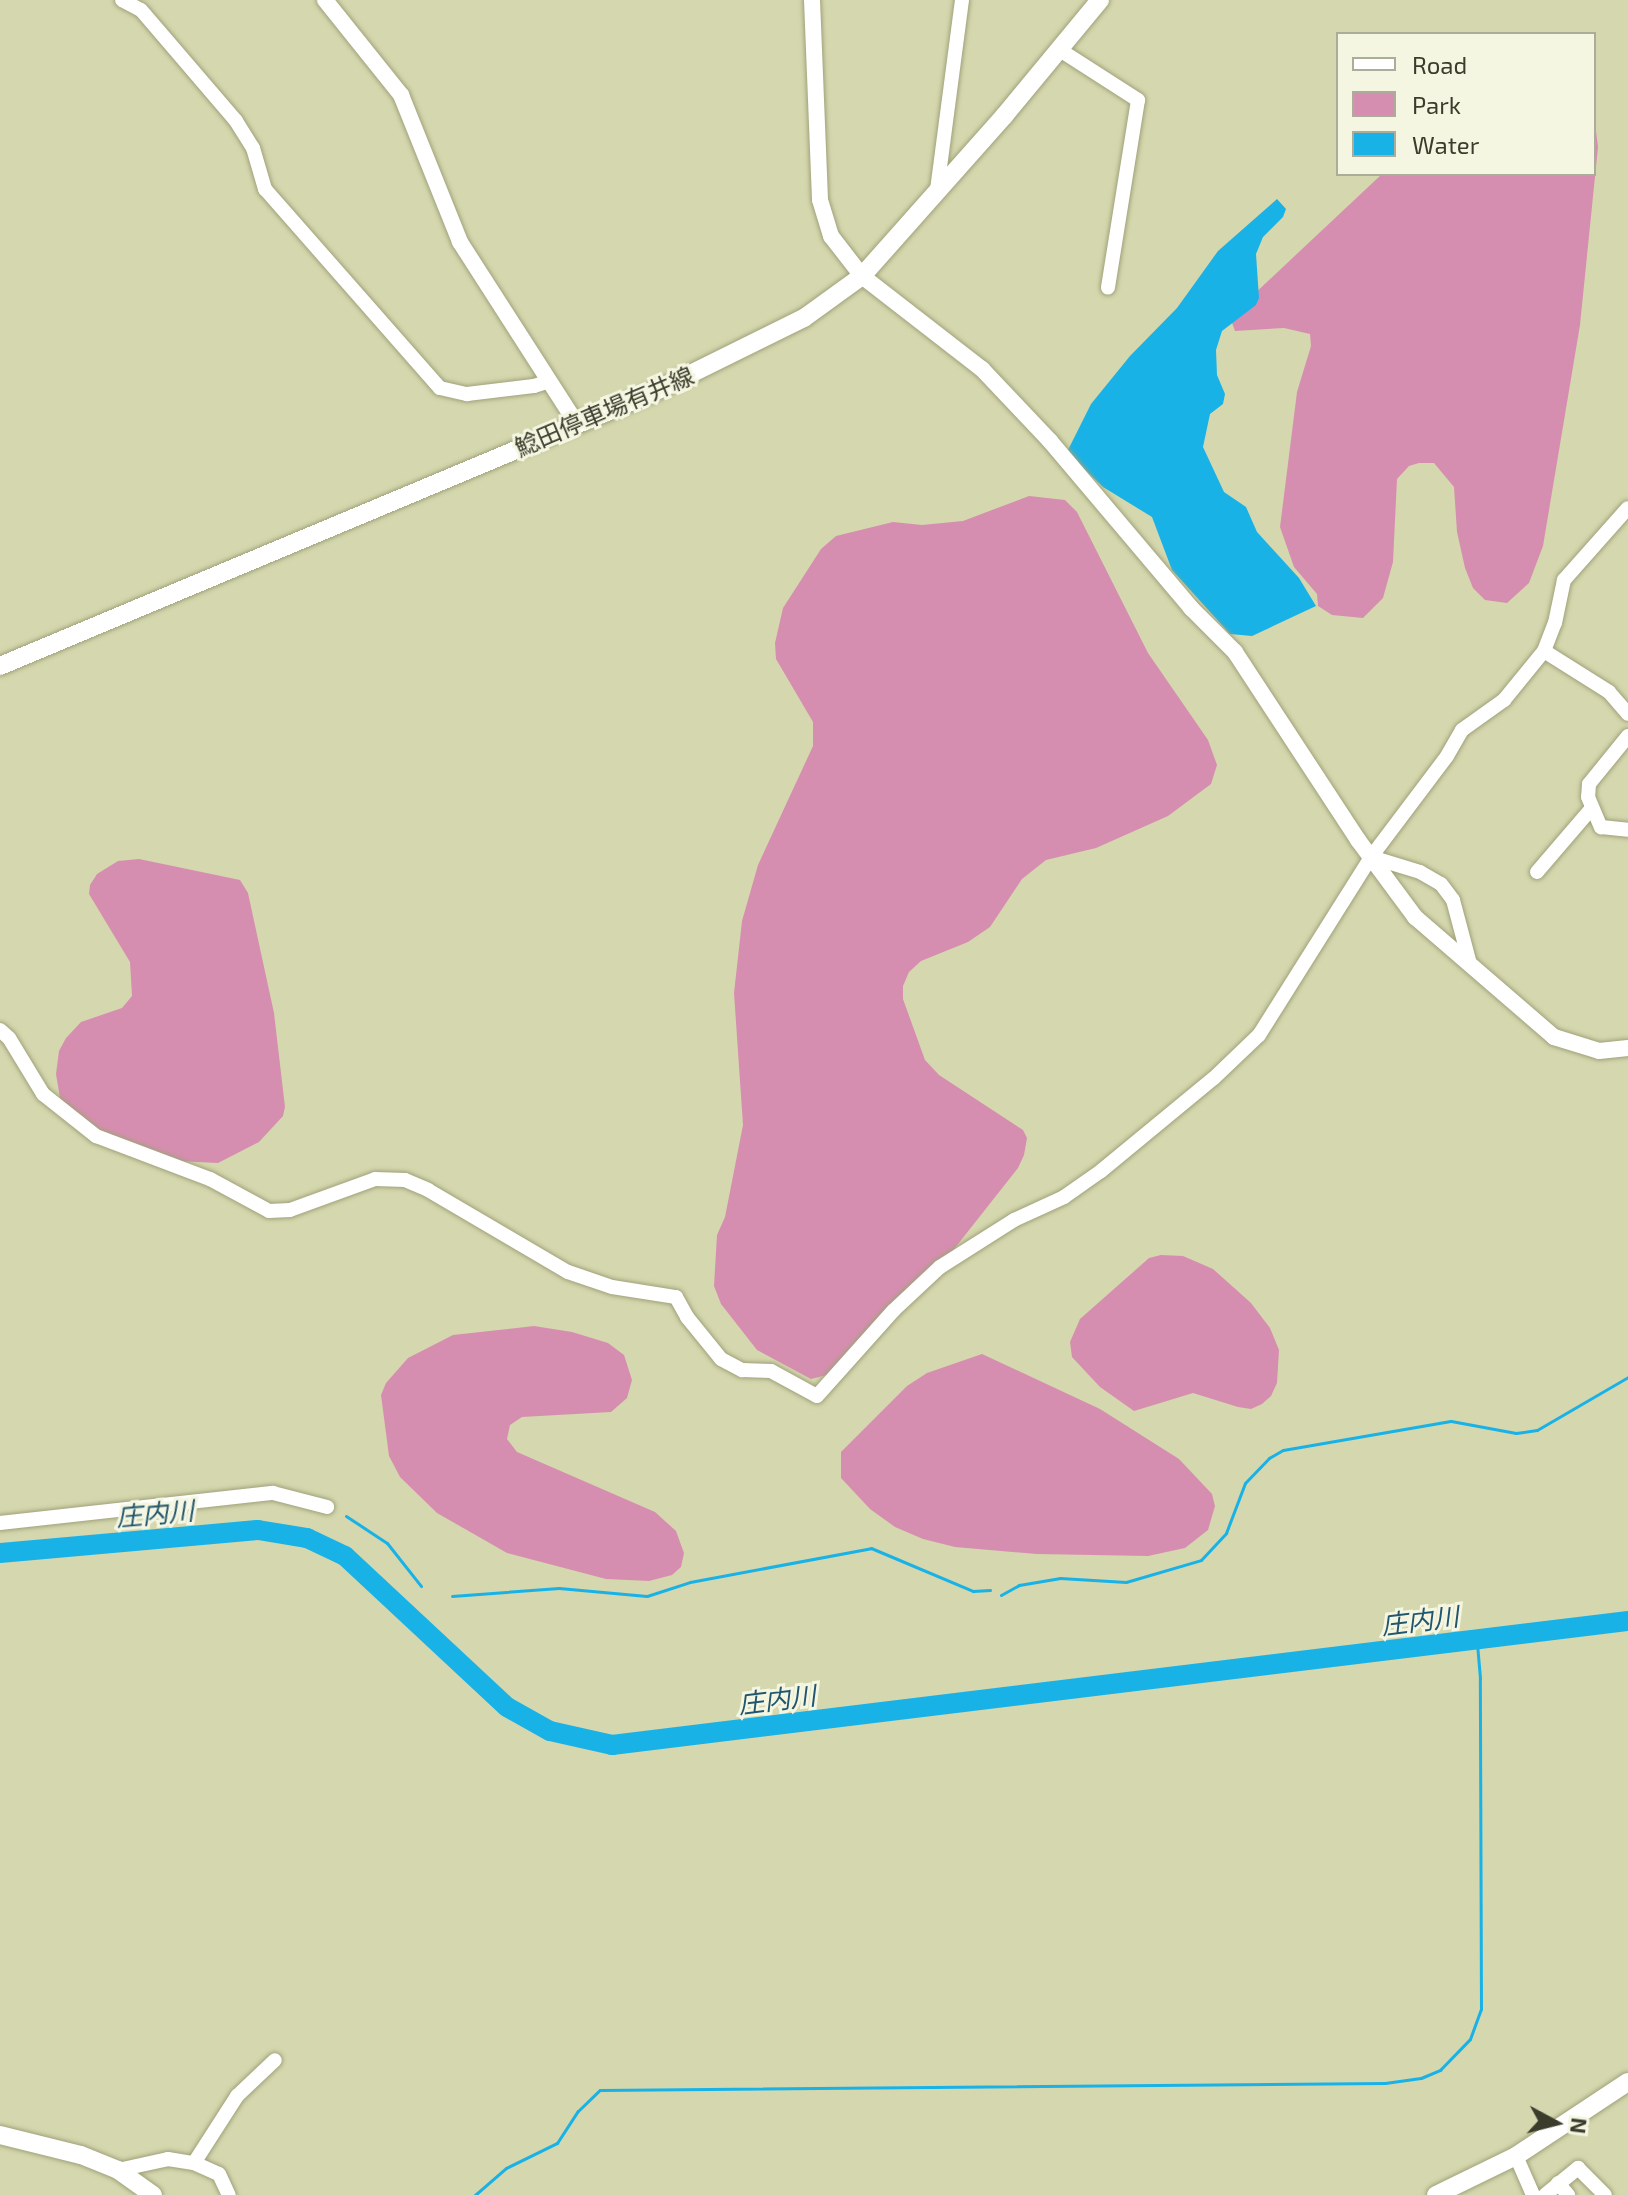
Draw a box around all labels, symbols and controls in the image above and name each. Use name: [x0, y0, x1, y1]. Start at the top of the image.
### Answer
legend: [1336, 32, 1596, 176]
text: Road: [1412, 50, 1467, 79]
text: Park: [1412, 90, 1461, 119]
text: Water: [1412, 130, 1479, 159]
street label: 鯰田停車場有井線: [510, 360, 698, 462]
water label: 庄内川: [115, 1494, 195, 1532]
water label: 庄内川: [1379, 1600, 1461, 1640]
water label: 庄内川: [736, 1679, 818, 1719]
north arrow: [1516, 2083, 1596, 2163]
text: N: [1566, 2116, 1594, 2135]

